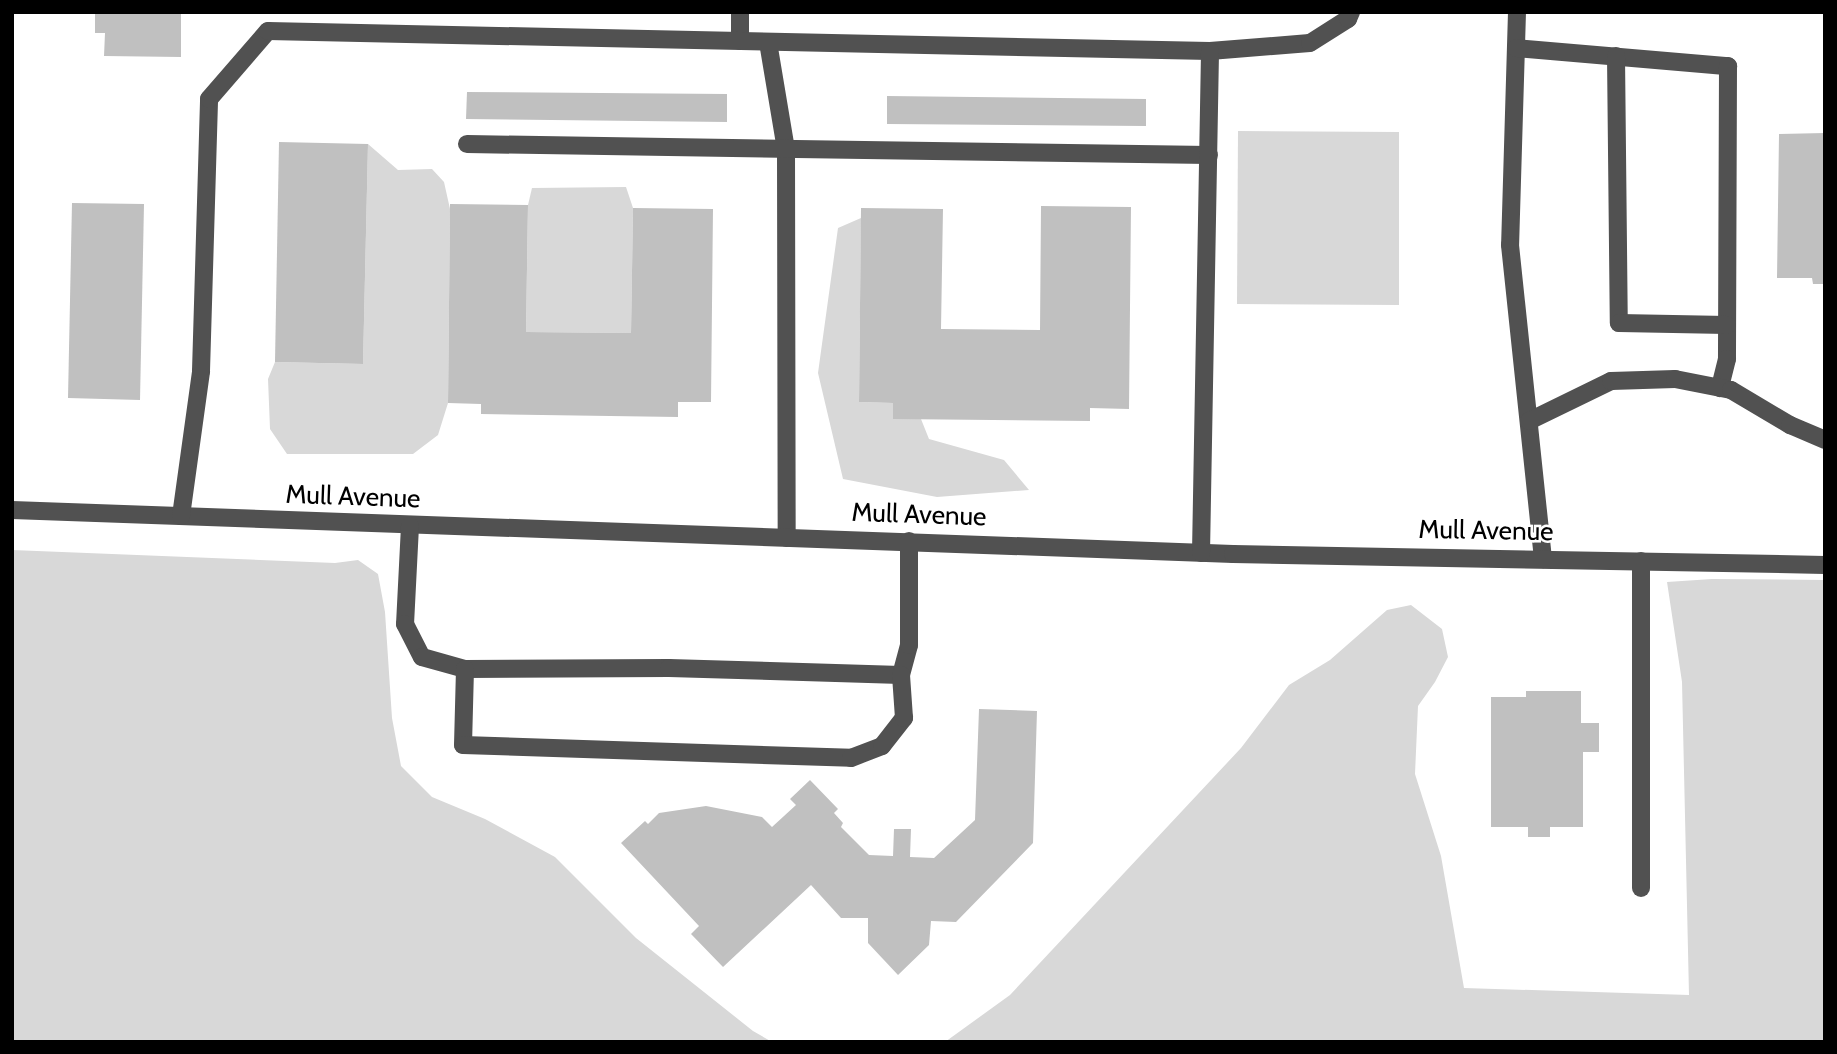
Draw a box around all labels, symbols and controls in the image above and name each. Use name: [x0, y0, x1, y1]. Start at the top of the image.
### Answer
street label: Mull Avenue: [285, 479, 421, 515]
street label: Mull Avenue: [851, 497, 987, 533]
street label: Mull Avenue: [1418, 514, 1554, 548]

